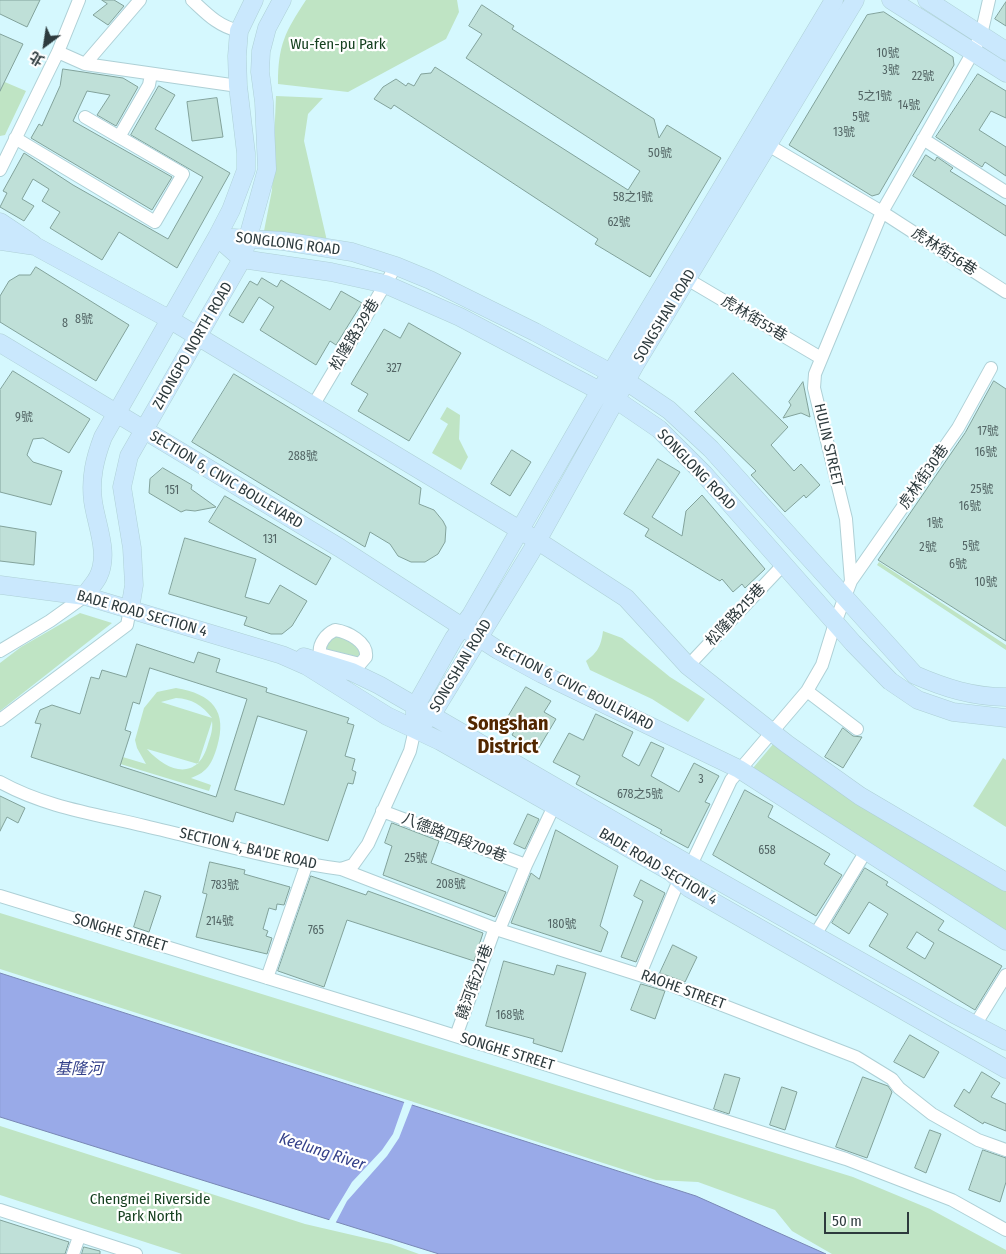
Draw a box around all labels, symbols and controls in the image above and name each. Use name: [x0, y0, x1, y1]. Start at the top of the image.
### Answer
north arrow: [20, 20, 70, 70]
park label: Wu-fen-pu Park: [290, 36, 386, 54]
text: 北: [27, 47, 47, 69]
house number: 10號: [877, 47, 899, 61]
house number: 3號: [882, 64, 900, 78]
house number: 22號: [912, 70, 934, 84]
house number: 5之1號: [858, 90, 892, 104]
house number: 14號: [898, 99, 920, 113]
house number: 5號: [852, 111, 870, 125]
house number: 13號: [833, 126, 855, 140]
house number: 50號: [648, 147, 672, 161]
house number: 58之1號: [613, 191, 653, 205]
house number: 62號: [607, 216, 631, 230]
street label: 虎林街56巷: [908, 224, 980, 280]
street label: SONGLONG ROAD: [235, 229, 341, 259]
street label: SONGSHAN ROAD: [630, 266, 700, 366]
street label: ZHONGPO NORTH ROAD: [149, 279, 237, 413]
street label: 虎林街55巷: [718, 292, 790, 346]
street label: 松隆路329巷: [327, 296, 383, 374]
house number: 8號: [75, 313, 93, 327]
house number: 8: [62, 317, 68, 331]
house number: 327: [386, 362, 402, 376]
street label: HULIN STREET: [810, 402, 846, 488]
house number: 9號: [15, 411, 33, 425]
house number: 17號: [977, 425, 999, 439]
street label: SONGLONG ROAD: [653, 426, 739, 514]
street label: SECTION 6, CIVIC BOULEVARD: [146, 427, 306, 533]
street label: 虎林街30巷: [895, 441, 953, 513]
house number: 16號: [975, 446, 997, 460]
house number: 288號: [288, 450, 318, 464]
house number: 25號: [971, 483, 993, 497]
house number: 151: [165, 484, 179, 498]
house number: 16號: [959, 500, 981, 514]
house number: 1號: [927, 517, 943, 531]
house number: 131: [263, 533, 277, 547]
house number: 5號: [962, 540, 980, 554]
house number: 2號: [919, 541, 937, 555]
house number: 6號: [949, 558, 967, 572]
house number: 10號: [975, 576, 997, 590]
street label: 松隆路215巷: [702, 580, 770, 650]
street label: BADE ROAD SECTION 4: [75, 587, 209, 641]
street label: SONGSHAN ROAD: [426, 616, 496, 716]
street label: SECTION 6, CIVIC BOULEVARD: [492, 639, 656, 735]
district label: Songshan District: [468, 712, 548, 759]
house number: 3: [698, 773, 704, 787]
house number: 678之5號: [617, 788, 663, 802]
street label: 八德路四段709巷: [399, 810, 509, 866]
street label: SECTION 4, BA'DE ROAD: [178, 824, 318, 874]
street label: BADE ROAD SECTION 4: [596, 825, 720, 909]
house number: 658: [758, 844, 776, 858]
house number: 25號: [405, 852, 427, 866]
house number: 208號: [436, 878, 466, 892]
house number: 783號: [211, 879, 239, 893]
street label: SONGHE STREET: [71, 910, 169, 956]
house number: 214號: [206, 915, 234, 929]
house number: 180號: [548, 918, 576, 932]
house number: 765: [308, 924, 324, 938]
street label: 饒河街221巷: [453, 942, 497, 1022]
street label: RAOHE STREET: [638, 966, 728, 1014]
house number: 168號: [496, 1009, 524, 1023]
street label: SONGHE STREET: [458, 1029, 556, 1075]
water label: 基隆河: [55, 1060, 103, 1080]
water label: Keelung River: [277, 1129, 367, 1175]
park label: Chengmei Riverside Park North: [90, 1191, 210, 1226]
scale bar: [826, 1202, 911, 1234]
text: 50 m: [832, 1212, 862, 1230]

